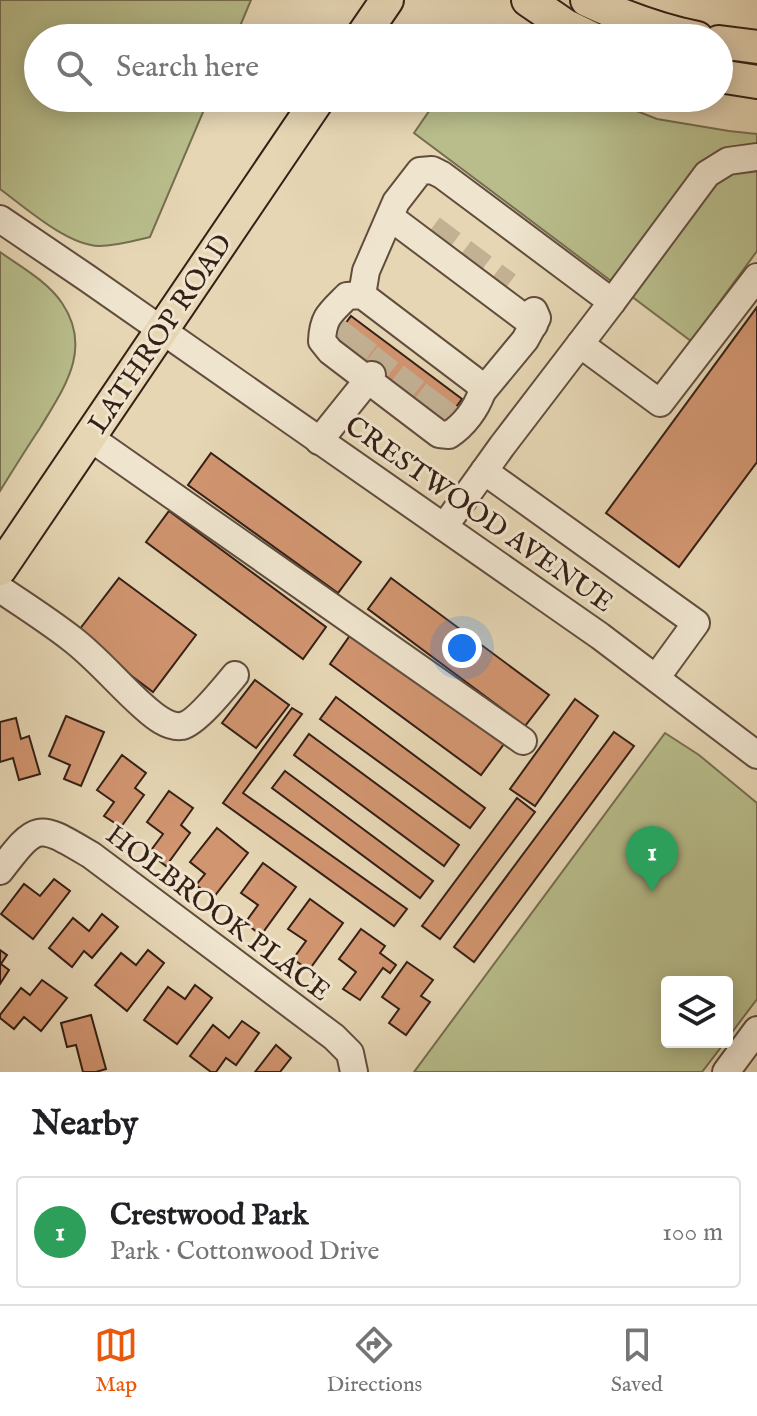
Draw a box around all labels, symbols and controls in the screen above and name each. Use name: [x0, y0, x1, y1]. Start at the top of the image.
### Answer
search box: [24, 24, 733, 112]
icon: search: [52, 46, 96, 90]
text: Search here: [116, 49, 259, 87]
street label: LATHROP ROAD: [81, 228, 241, 441]
street label: CRESTWOOD AVENUE: [338, 409, 620, 621]
your location: [442, 628, 482, 668]
street label: HOLBROOK PLACE: [98, 818, 337, 1010]
pin: 1: [626, 826, 678, 892]
map controls: [661, 976, 733, 1048]
button: layers: [661, 976, 733, 1048]
text: Nearby: [32, 1103, 138, 1146]
text: Crestwood Park: [110, 1197, 308, 1235]
text: 1: [55, 1216, 65, 1249]
text: 100 m: [662, 1216, 723, 1249]
text: Park · Cottonwood Drive: [110, 1235, 379, 1268]
tab: Map: [94, 1323, 138, 1399]
tab: Directions: [327, 1323, 422, 1399]
tab: Saved: [611, 1323, 663, 1399]

